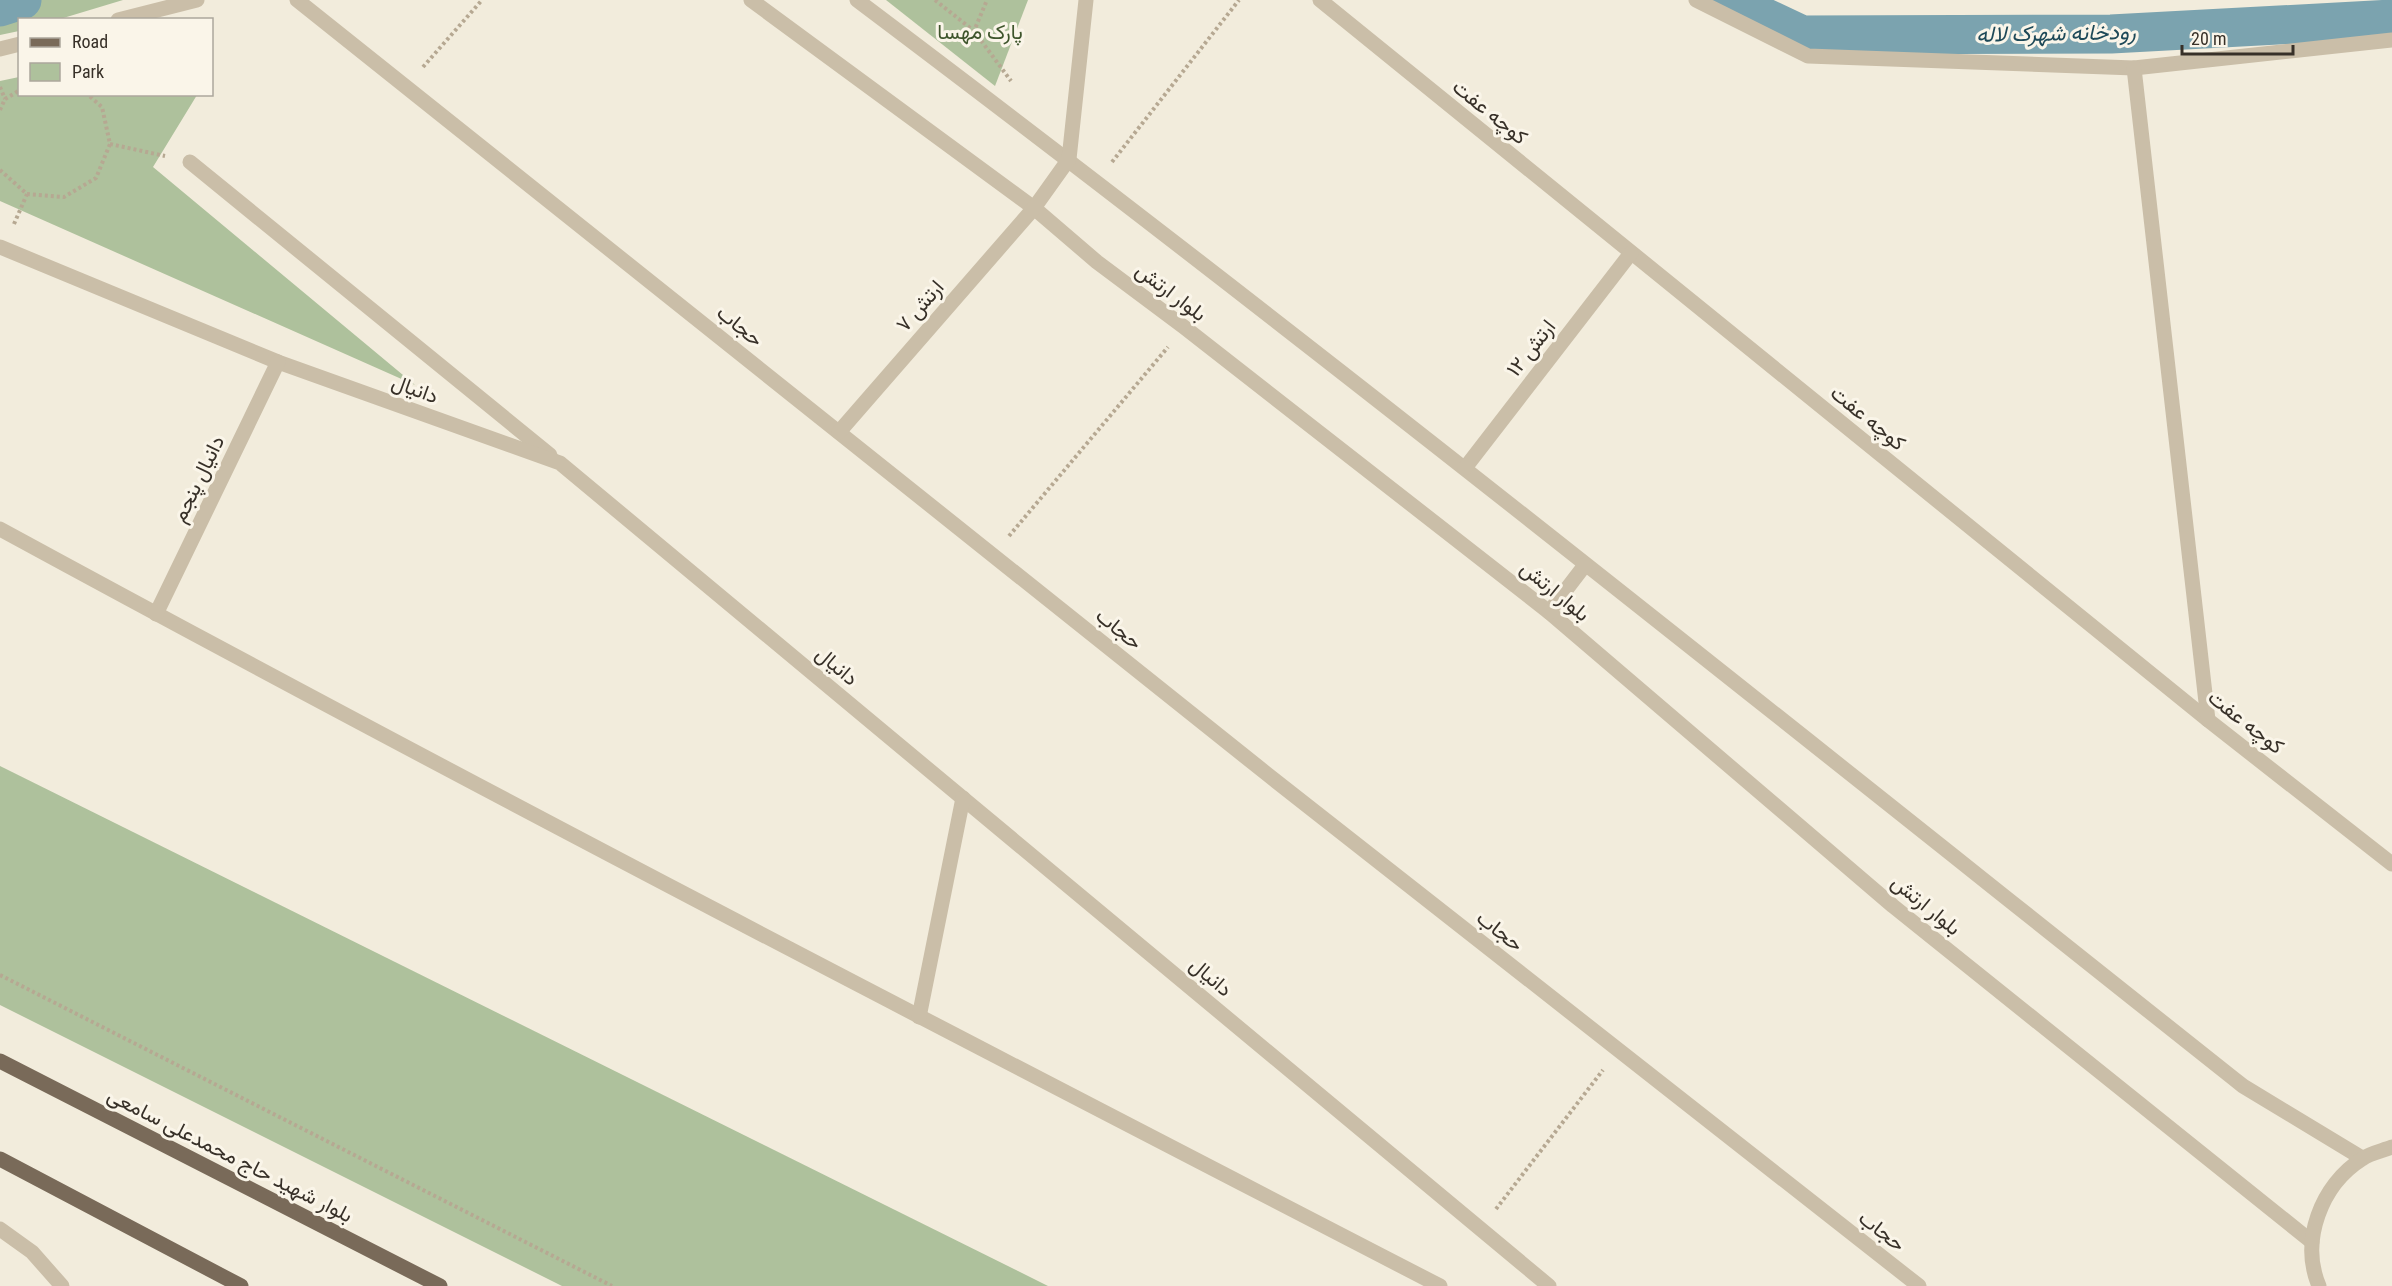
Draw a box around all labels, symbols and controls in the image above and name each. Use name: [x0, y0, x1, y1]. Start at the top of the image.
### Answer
legend: [18, 18, 213, 96]
scale bar: [2182, 18, 2293, 56]
water label: رودخانه شهرک لاله: [1976, 19, 2137, 48]
park label: پارک مهسا: [937, 20, 1023, 46]
text: 20 m: [2191, 28, 2226, 49]
text: Road: [72, 31, 108, 52]
text: Park: [72, 61, 104, 82]
street label: کوچه عفت: [1446, 75, 1532, 151]
street label: بلوار ارتش: [1130, 258, 1211, 327]
street label: ارتش ۷: [891, 275, 950, 337]
street label: حجاب: [712, 300, 768, 352]
street label: ارتش ۱۲: [1502, 315, 1561, 382]
street label: دانیال: [389, 370, 441, 408]
street label: کوچه عفت: [1824, 381, 1910, 457]
street label: دانیال پنجم: [167, 432, 231, 527]
street label: بلوار ارتش: [1515, 556, 1594, 627]
street label: حجاب: [1091, 603, 1147, 655]
street label: دانیال: [811, 642, 863, 690]
street label: کوچه عفت: [2202, 685, 2289, 761]
street label: بلوار ارتش: [1886, 870, 1965, 941]
street label: حجاب: [1472, 905, 1528, 957]
street label: دانیال: [1185, 953, 1237, 1001]
street label: بلوار شهید حاج محمدعلی سامعی: [103, 1083, 357, 1229]
street label: حجاب: [1854, 1205, 1910, 1257]

